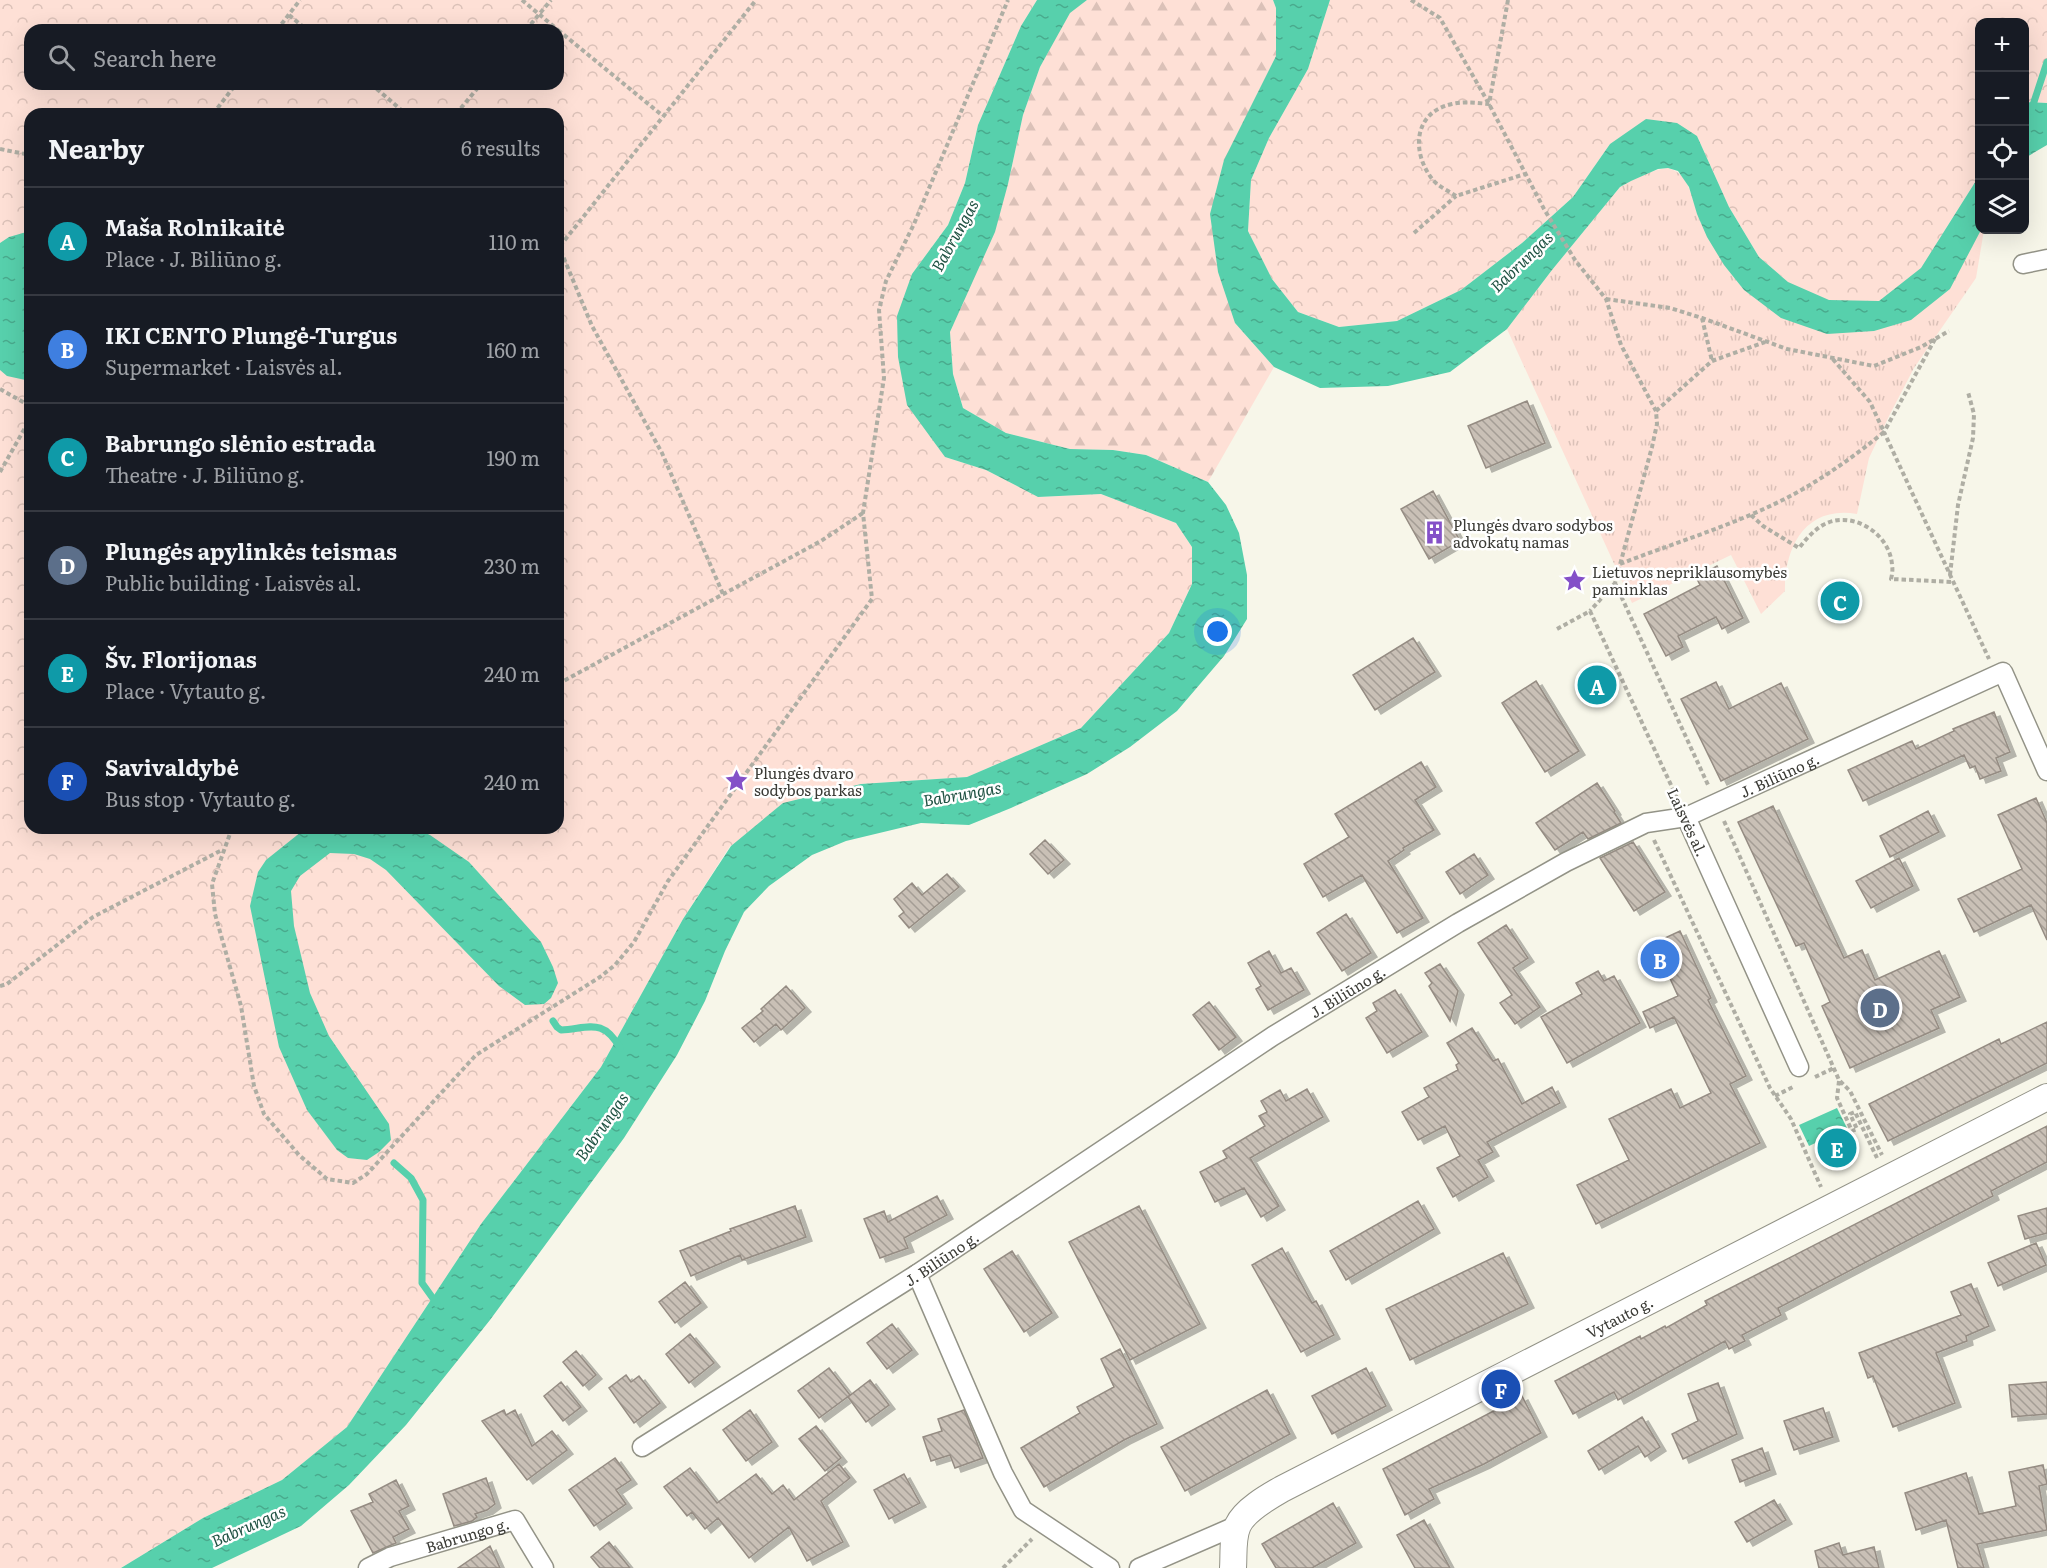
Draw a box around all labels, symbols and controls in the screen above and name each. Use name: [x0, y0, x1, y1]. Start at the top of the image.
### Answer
map controls: [1975, 18, 2029, 234]
button: +: [1975, 18, 2029, 72]
search box: [24, 24, 564, 90]
icon: search: [45, 41, 78, 74]
text: Search here: [93, 41, 216, 74]
button: −: [1975, 72, 2029, 126]
button: locate: [1975, 126, 2029, 180]
text: Nearby: [48, 128, 144, 167]
text: 6 results: [461, 132, 540, 162]
button: layers: [1975, 180, 2029, 234]
water label: Babrungas: [924, 195, 984, 275]
text: Maša Rolnikaitė: [105, 210, 285, 243]
water label: Babrungas: [1484, 225, 1558, 297]
text: A: [60, 226, 75, 256]
text: 110 m: [489, 226, 540, 256]
text: Place · J. Biliūno g.: [105, 243, 282, 273]
text: IKI CENTO Plungė-Turgus: [105, 318, 397, 351]
text: B: [61, 334, 74, 364]
text: 160 m: [486, 334, 540, 364]
text: Supermarket · Laisvės al.: [105, 351, 343, 381]
text: Babrungo slėnio estrada: [105, 426, 376, 459]
text: C: [60, 442, 75, 472]
text: 190 m: [486, 442, 540, 472]
text: Theatre · J. Biliūno g.: [105, 459, 305, 489]
place label: Plungės dvaro sodybos advokatų namas: [1453, 513, 1613, 553]
building icon: Plungės dvaro sodybos advokatų namas: [1422, 520, 1448, 546]
text: Plungės apylinkės teismas: [105, 534, 397, 567]
text: D: [60, 550, 75, 580]
text: 230 m: [484, 550, 540, 580]
place label: Lietuvos nepriklausomybės paminklas: [1592, 560, 1787, 600]
text: Public building · Laisvės al.: [105, 567, 362, 597]
place icon: Lietuvos nepriklausomybės paminklas: [1561, 567, 1587, 593]
pin: C: [1820, 578, 1860, 624]
your location: [1203, 617, 1232, 646]
text: Šv. Florijonas: [105, 642, 257, 675]
text: E: [61, 658, 74, 688]
text: 240 m: [484, 658, 540, 688]
pin: A: [1578, 662, 1616, 708]
text: Place · Vytauto g.: [105, 675, 266, 705]
street label: J. Biliūno g.: [1736, 746, 1823, 802]
text: Savivaldybė: [105, 750, 239, 783]
place label: Plungės dvaro sodybos parkas: [754, 761, 862, 801]
text: F: [61, 766, 74, 796]
text: 240 m: [484, 766, 540, 796]
place icon: Plungės dvaro sodybos parkas: [723, 768, 749, 794]
water label: Babrungas: [921, 774, 1003, 812]
text: Bus stop · Vytauto g.: [105, 783, 296, 813]
street label: Laisvės al.: [1662, 784, 1714, 860]
pin: B: [1640, 936, 1680, 982]
street label: J. Biliūno g.: [1305, 959, 1389, 1023]
pin: D: [1860, 986, 1900, 1030]
water label: Babrungas: [569, 1087, 633, 1165]
pin: E: [1818, 1126, 1856, 1170]
street label: J. Biliūno g.: [900, 1225, 983, 1291]
street label: Vytauto g.: [1582, 1289, 1657, 1343]
pin: F: [1482, 1366, 1520, 1412]
water label: Babrungas: [207, 1498, 289, 1552]
street label: Babrungo g.: [422, 1511, 512, 1557]

